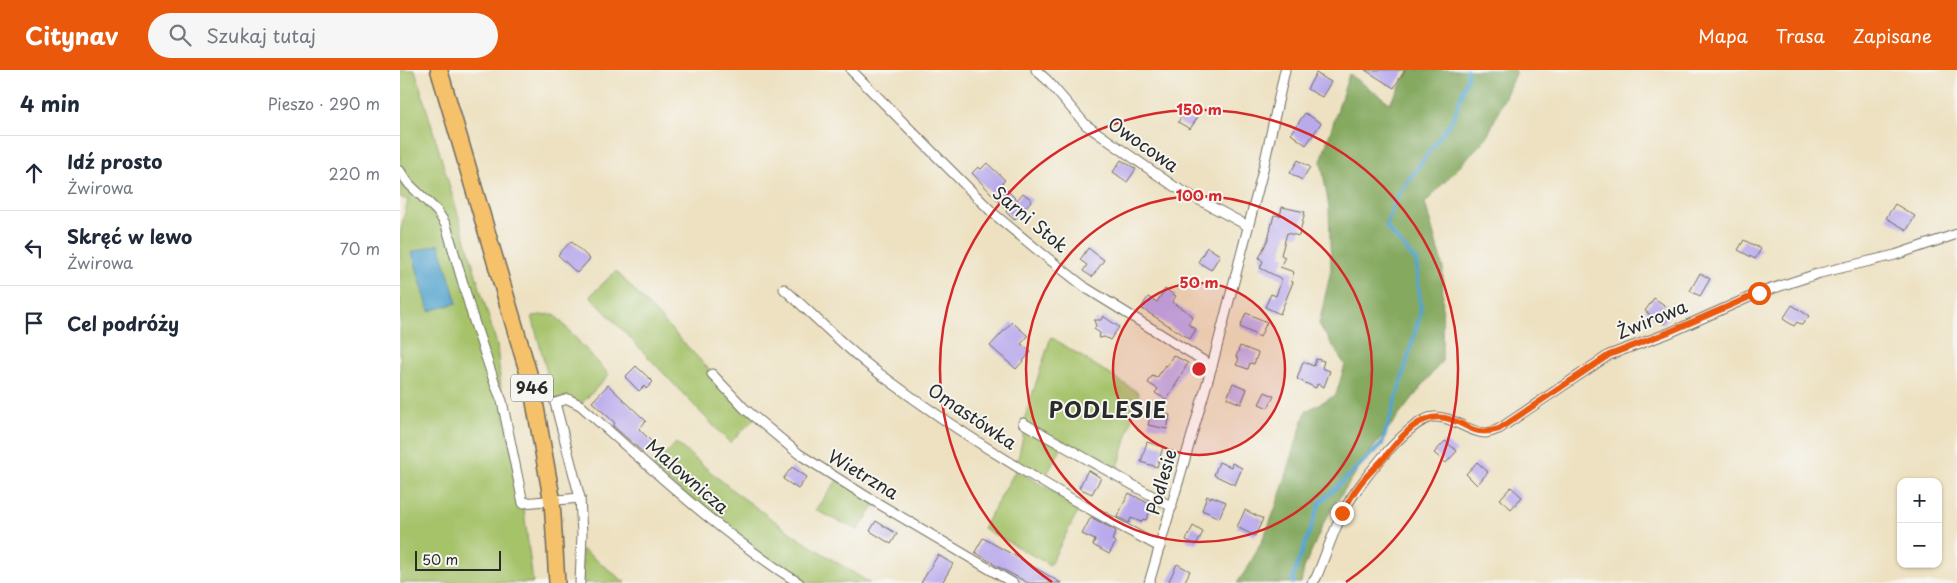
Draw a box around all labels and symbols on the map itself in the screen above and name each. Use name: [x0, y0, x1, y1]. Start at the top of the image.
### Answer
text: 150 m: [1176, 97, 1222, 120]
street label: Owocowa: [1103, 109, 1185, 179]
street label: Sarni Stok: [987, 179, 1075, 259]
text: 100 m: [1176, 183, 1222, 206]
text: 50 m: [1180, 270, 1218, 293]
route start: [1748, 282, 1771, 305]
street label: Żwirowa: [1612, 292, 1692, 345]
centre of rings: [1190, 360, 1208, 378]
road number: 946: [511, 374, 553, 402]
street label: Omastówka: [923, 376, 1024, 456]
district label: PODLESIE: [1049, 392, 1167, 425]
street label: Malownicza: [640, 432, 736, 520]
street label: Wietrzna: [823, 442, 905, 506]
street label: Podlesie: [1138, 445, 1183, 518]
route end: [1331, 502, 1354, 525]
scale bar: [415, 548, 501, 571]

